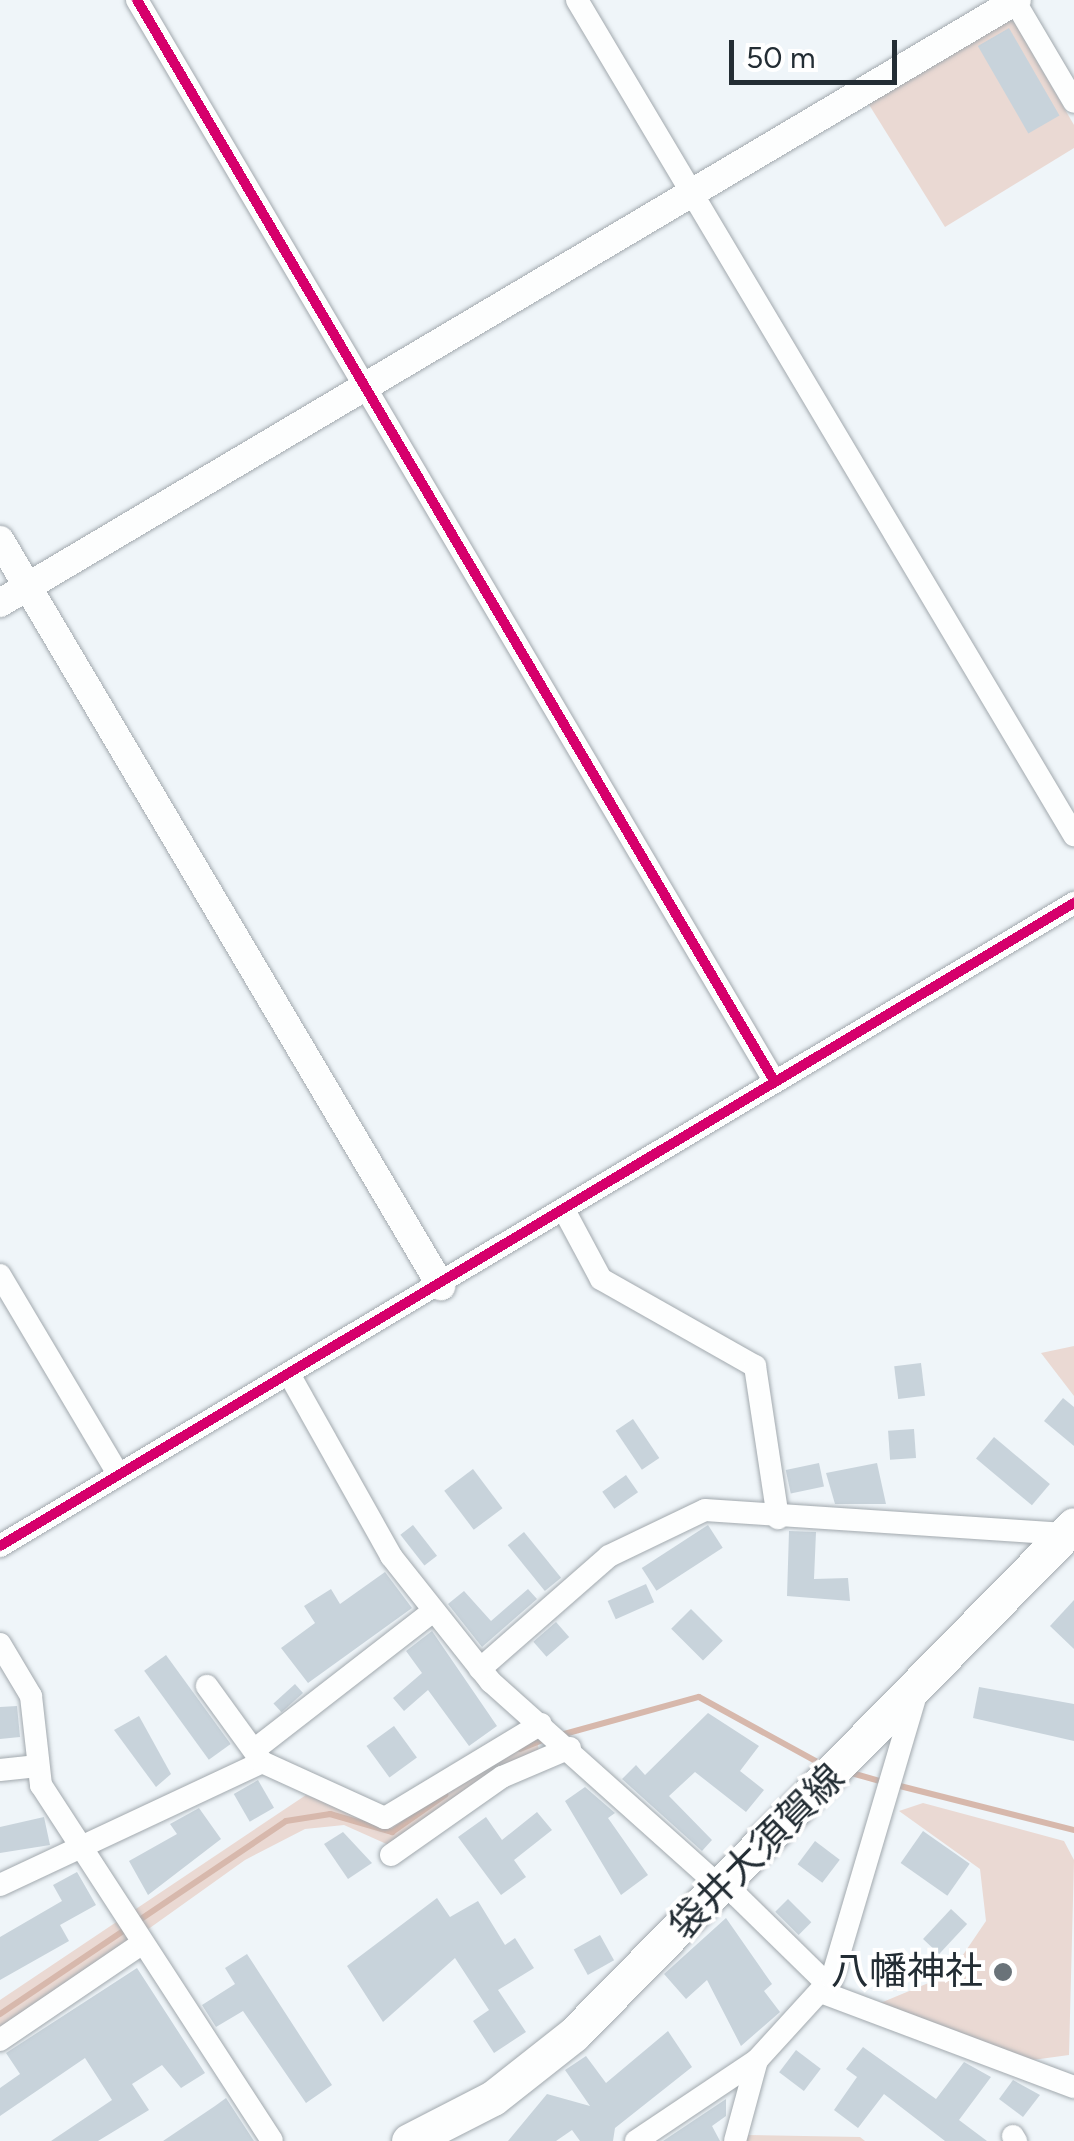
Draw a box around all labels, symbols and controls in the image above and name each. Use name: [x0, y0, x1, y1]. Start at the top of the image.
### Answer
scale bar: [734, 20, 902, 82]
text: 50 m: [746, 39, 815, 76]
street label: 袋井大須賀線: [660, 1755, 854, 1949]
place label: 八幡神社: [831, 1949, 983, 1995]
marker: 八幡神社: [992, 1961, 1014, 1983]

